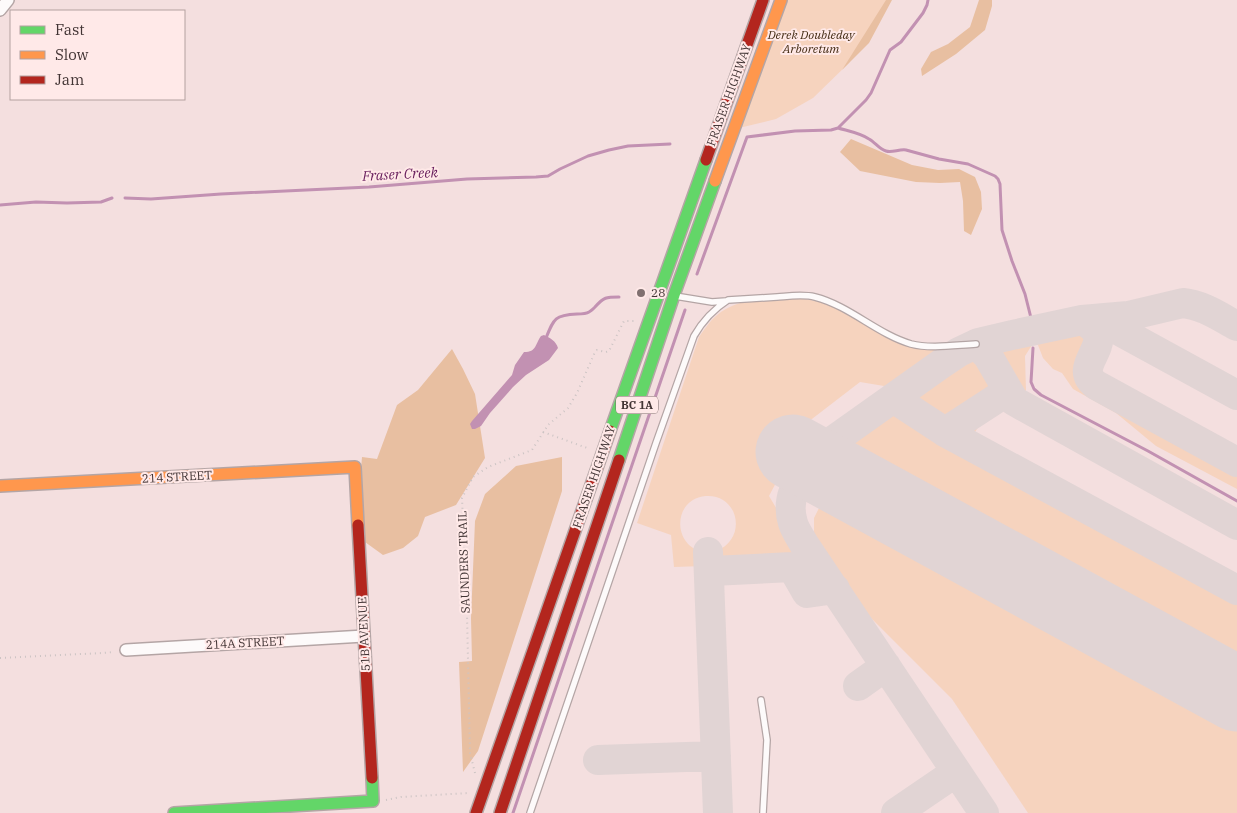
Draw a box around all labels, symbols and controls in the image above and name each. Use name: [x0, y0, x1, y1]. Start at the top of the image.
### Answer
legend: [10, 10, 185, 100]
text: Fast: [55, 20, 85, 39]
park label: Derek Doubleday Arboretum: [767, 27, 856, 56]
street label: FRASER HIGHWAY: [703, 41, 754, 148]
text: Slow: [55, 45, 89, 64]
text: Jam: [55, 70, 84, 89]
water label: Fraser Creek: [361, 163, 439, 185]
place label: 28: [651, 285, 665, 300]
marker: 28: [635, 287, 647, 299]
road number: BC 1A: [616, 396, 658, 414]
street label: FRASER HIGHWAY: [569, 423, 618, 530]
street label: 214 STREET: [141, 467, 213, 486]
street label: SAUNDERS TRAIL: [454, 510, 473, 614]
street label: 51B AVENUE: [354, 596, 373, 672]
street label: 214A STREET: [205, 633, 285, 652]

